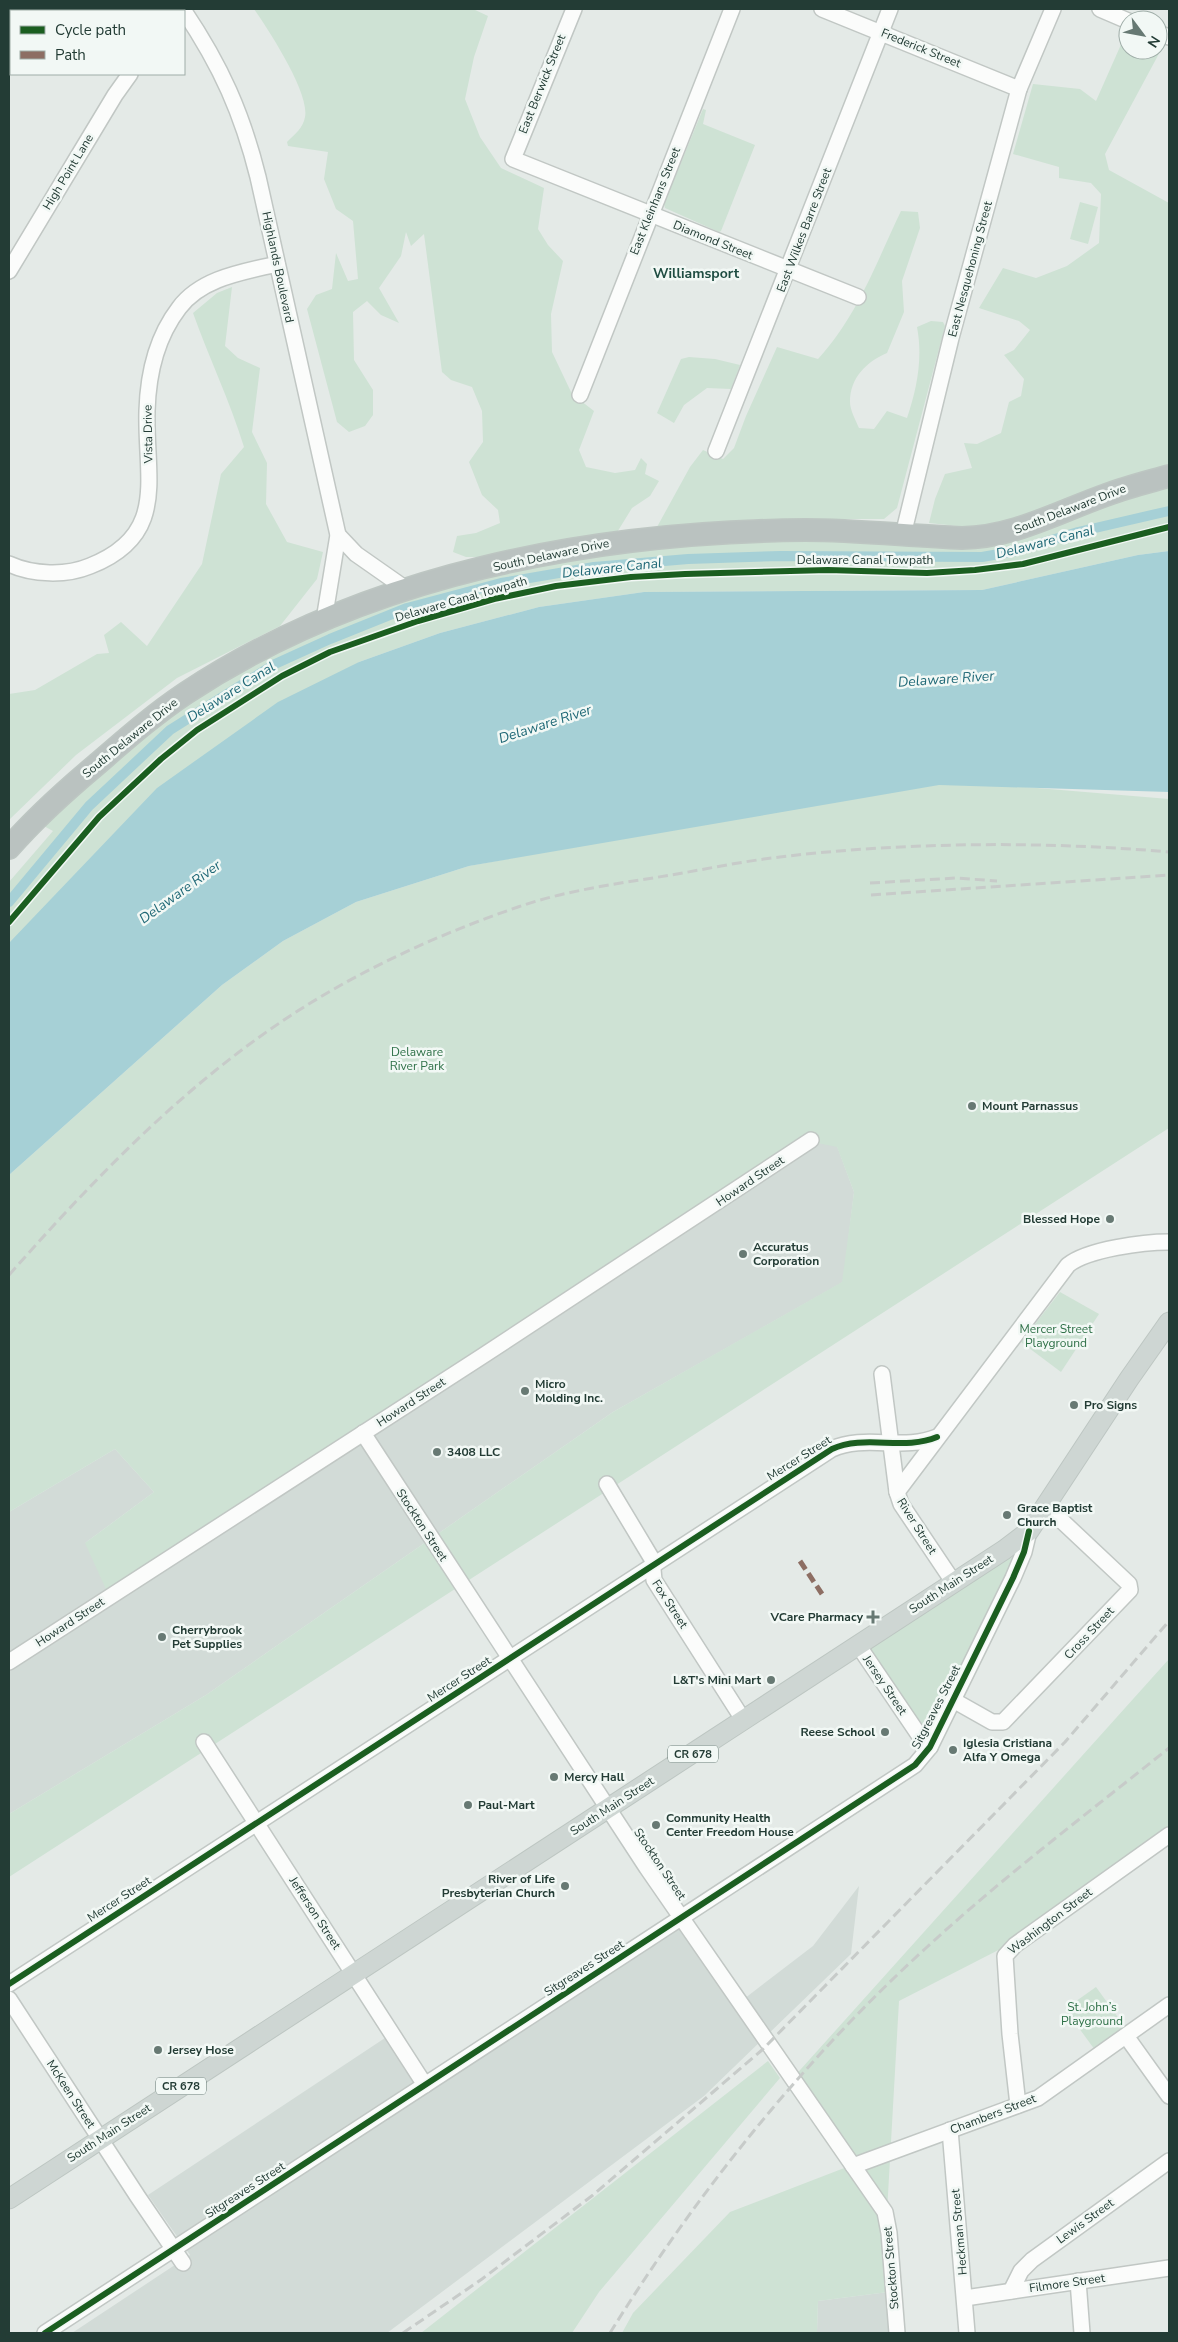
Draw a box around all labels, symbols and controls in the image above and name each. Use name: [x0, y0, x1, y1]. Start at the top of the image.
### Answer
legend: [10, 10, 185, 75]
north arrow: [1118, 10, 1168, 60]
text: Cycle path: [55, 20, 126, 40]
street label: Frederick Street: [879, 25, 964, 72]
street label: East Berwick Street: [515, 31, 570, 136]
text: N: [1143, 32, 1164, 51]
text: Path: [55, 45, 86, 65]
street label: High Point Lane: [39, 131, 97, 213]
street label: East Kleinhans Street: [626, 144, 684, 257]
street label: East Wilkes Barre Street: [773, 165, 835, 295]
street label: East Nesquehoning Street: [944, 198, 996, 339]
street label: Highlands Boulevard: [258, 210, 298, 324]
street label: Diamond Street: [671, 217, 756, 264]
district label: Williamsport: [653, 264, 740, 283]
street label: Vista Drive: [139, 404, 157, 465]
street label: South Delaware Drive: [1012, 480, 1128, 538]
water label: Delaware Canal: [994, 521, 1096, 563]
street label: South Delaware Drive: [491, 535, 611, 575]
street label: Delaware Canal Towpath: [797, 552, 933, 568]
water label: Delaware Canal: [561, 553, 663, 583]
street label: Delaware Canal Towpath: [393, 572, 529, 626]
water label: Delaware Canal: [183, 657, 279, 727]
water label: Delaware River: [897, 666, 996, 692]
street label: South Delaware Drive: [79, 694, 181, 782]
water label: Delaware River: [496, 700, 595, 748]
water label: Delaware River: [135, 855, 225, 928]
park label: Delaware River Park: [390, 1044, 445, 1074]
place label: Mount Parnassus: [982, 1098, 1078, 1114]
marker: Mount Parnassus: [966, 1100, 978, 1112]
street label: Howard Street: [713, 1152, 788, 1210]
place label: Blessed Hope: [1023, 1211, 1100, 1227]
marker: Blessed Hope: [1104, 1213, 1116, 1225]
place label: Accuratus Corporation: [753, 1239, 819, 1269]
marker: Accuratus Corporation: [737, 1248, 749, 1260]
park label: Mercer Street Playground: [1020, 1321, 1093, 1351]
street label: Howard Street: [373, 1373, 449, 1430]
place label: Micro Molding Inc.: [535, 1376, 603, 1406]
marker: Micro Molding Inc.: [519, 1385, 531, 1397]
place label: Pro Signs: [1084, 1397, 1137, 1413]
marker: Pro Signs: [1068, 1399, 1080, 1411]
street label: Mercer Street: [764, 1432, 835, 1484]
place label: 3408 LLC: [447, 1444, 500, 1460]
marker: 3408 LLC: [431, 1446, 443, 1458]
street label: Stockton Street: [393, 1486, 452, 1565]
street label: River Street: [893, 1495, 941, 1558]
place label: Grace Baptist Church: [1017, 1500, 1093, 1530]
marker: Grace Baptist Church: [1001, 1509, 1013, 1521]
street label: South Main Street: [906, 1550, 997, 1617]
street label: Fox Street: [648, 1577, 692, 1632]
street label: Howard Street: [32, 1593, 108, 1650]
street label: Cross Street: [1061, 1603, 1118, 1663]
place label: VCare Pharmacy: [770, 1609, 864, 1625]
marker: VCare Pharmacy: [867, 1611, 879, 1623]
place label: Cherrybrook Pet Supplies: [172, 1622, 242, 1652]
marker: Cherrybrook Pet Supplies: [156, 1631, 168, 1643]
street label: Jersey Street: [859, 1651, 911, 1719]
street label: Mercer Street: [424, 1652, 495, 1706]
street label: Sitgreaves Street: [908, 1662, 964, 1752]
place label: L&T's Mini Mart: [673, 1672, 761, 1688]
marker: L&T's Mini Mart: [765, 1674, 777, 1686]
place label: Reese School: [800, 1724, 875, 1740]
marker: Reese School: [879, 1726, 891, 1738]
place label: Iglesia Cristiana Alfa Y Omega: [963, 1735, 1052, 1765]
marker: Iglesia Cristiana Alfa Y Omega: [947, 1744, 959, 1756]
road number: CR 678: [668, 1746, 718, 1762]
place label: Mercy Hall: [564, 1769, 625, 1785]
marker: Mercy Hall: [548, 1771, 560, 1783]
street label: South Main Street: [567, 1772, 658, 1839]
place label: Paul-Mart: [478, 1797, 535, 1813]
marker: Paul-Mart: [462, 1799, 474, 1811]
place label: Community Health Center Freedom House: [666, 1810, 794, 1840]
marker: Community Health Center Freedom House: [650, 1819, 662, 1831]
street label: Stockton Street: [630, 1825, 690, 1904]
place label: River of Life Presbyterian Church: [442, 1871, 555, 1901]
street label: Mercer Street: [84, 1872, 155, 1926]
street label: Jefferson Street: [285, 1873, 345, 1953]
marker: River of Life Presbyterian Church: [559, 1880, 571, 1892]
street label: Washington Street: [1005, 1884, 1096, 1958]
street label: Sitgreaves Street: [541, 1936, 628, 2000]
park label: St. John’s Playground: [1061, 1999, 1123, 2029]
place label: Jersey Hose: [167, 2042, 234, 2058]
marker: Jersey Hose: [152, 2044, 164, 2056]
street label: McKeen Street: [43, 2057, 100, 2132]
road number: CR 678: [156, 2078, 206, 2094]
street label: Chambers Street: [948, 2090, 1039, 2138]
street label: South Main Street: [64, 2099, 155, 2166]
street label: Sitgreaves Street: [202, 2158, 289, 2222]
street label: Heckman Street: [947, 2188, 971, 2276]
street label: Lewis Street: [1053, 2194, 1118, 2247]
street label: Stockton Street: [879, 2225, 903, 2310]
street label: Filmore Street: [1028, 2270, 1107, 2296]

